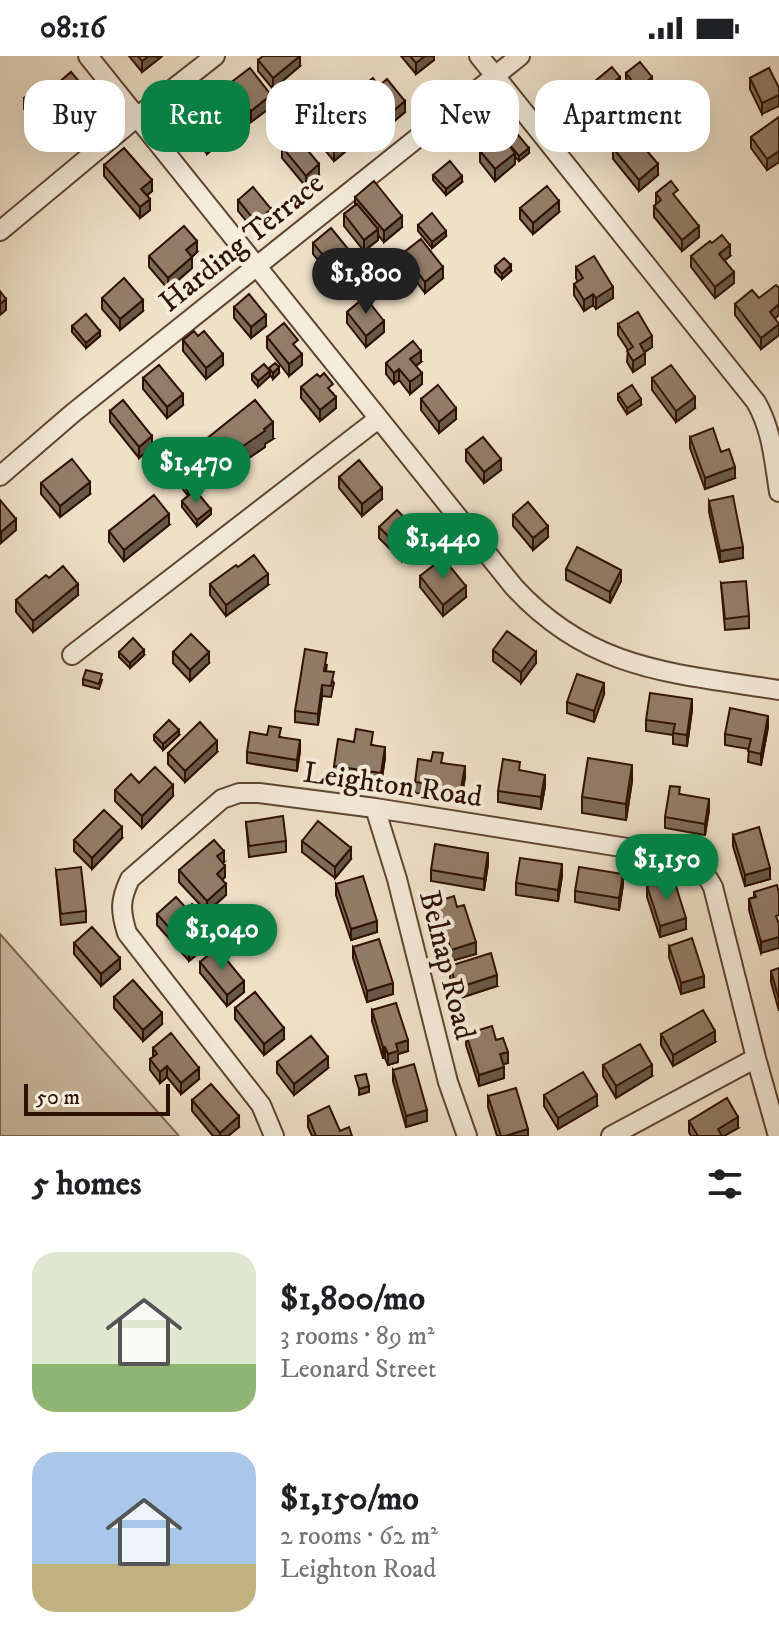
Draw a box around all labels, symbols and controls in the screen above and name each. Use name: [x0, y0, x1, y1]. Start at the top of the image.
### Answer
text: 08:16: [40, 10, 106, 47]
chip: Buy: [24, 80, 125, 152]
chip: Rent: [141, 80, 250, 152]
chip: Filters: [266, 80, 395, 152]
chip: New: [411, 80, 519, 152]
chip: Apartment: [535, 80, 710, 152]
street label: Harding Terrace: [152, 166, 332, 321]
pin: $1,800: [301, 248, 431, 316]
text: $1,800: [330, 257, 402, 290]
pin: $1,470: [131, 437, 261, 505]
text: $1,470: [159, 446, 233, 479]
pin: $1,440: [378, 513, 508, 581]
text: $1,440: [405, 522, 481, 555]
street label: Leighton Road: [301, 755, 485, 816]
pin: $1,150: [602, 834, 732, 902]
text: $1,150: [633, 843, 701, 876]
street label: Belnap Road: [410, 887, 483, 1044]
pin: $1,040: [157, 904, 287, 972]
text: $1,040: [185, 913, 259, 946]
scale bar: [24, 1080, 170, 1116]
text: 50 m: [36, 1084, 80, 1111]
icon: filters: [703, 1162, 747, 1206]
text: 5 homes: [32, 1163, 141, 1205]
text: $1,800/mo: [280, 1278, 425, 1320]
icon: home: [96, 1284, 192, 1380]
text: 3 rooms · 89 m²: [280, 1320, 435, 1353]
text: Leonard Street: [280, 1353, 436, 1386]
text: $1,150/mo: [280, 1478, 419, 1520]
icon: home: [96, 1484, 192, 1580]
text: 2 rooms · 62 m²: [280, 1520, 438, 1553]
text: Leighton Road: [280, 1553, 436, 1586]

